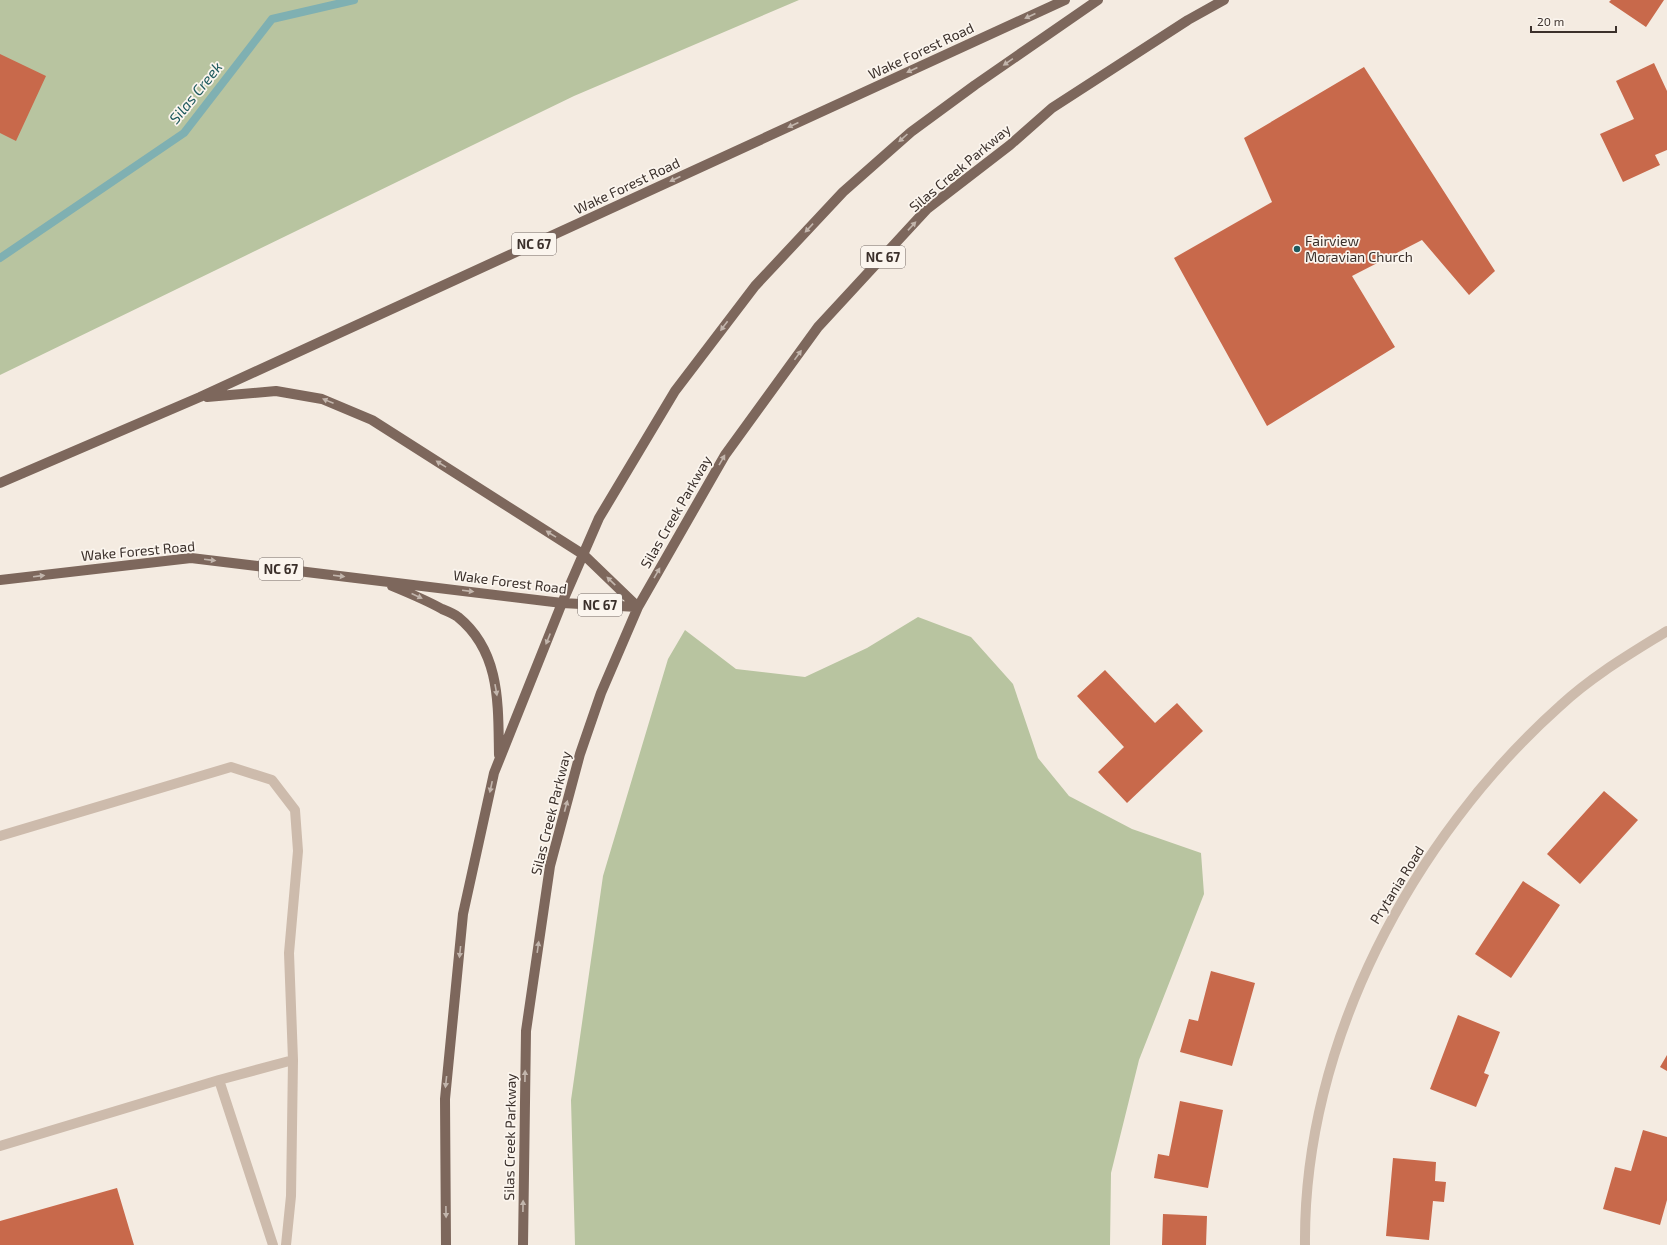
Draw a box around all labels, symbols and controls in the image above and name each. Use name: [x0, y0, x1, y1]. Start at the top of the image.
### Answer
scale bar: [1531, 8, 1616, 34]
one-way arrow: [1024, 13, 1035, 19]
text: 20 m: [1537, 14, 1564, 28]
street label: Wake Forest Road: [865, 19, 976, 82]
water label: Silas Creek: [165, 58, 226, 127]
one-way arrow: [1003, 58, 1013, 66]
one-way arrow: [905, 68, 917, 74]
street label: Silas Creek Parkway: [905, 120, 1014, 215]
one-way arrow: [788, 122, 799, 128]
one-way arrow: [898, 134, 908, 143]
street label: Wake Forest Road: [571, 154, 682, 217]
one-way arrow: [670, 176, 681, 182]
one-way arrow: [907, 221, 916, 231]
one-way arrow: [804, 223, 814, 233]
place label: Fairview Moravian Church: [1305, 232, 1413, 265]
road number: NC 67: [512, 233, 556, 255]
marker: Fairview Moravian Church: [1292, 244, 1302, 254]
road number: NC 67: [861, 246, 905, 268]
one-way arrow: [720, 321, 728, 332]
one-way arrow: [794, 349, 802, 360]
one-way arrow: [321, 398, 333, 404]
street label: Silas Creek Parkway: [636, 452, 715, 571]
one-way arrow: [719, 455, 726, 466]
one-way arrow: [436, 460, 446, 468]
one-way arrow: [545, 530, 557, 537]
street label: Wake Forest Road: [80, 537, 196, 564]
one-way arrow: [203, 557, 216, 563]
road number: NC 67: [259, 558, 303, 580]
street label: Wake Forest Road: [452, 566, 568, 597]
one-way arrow: [654, 567, 661, 579]
one-way arrow: [333, 572, 345, 579]
one-way arrow: [33, 573, 45, 579]
one-way arrow: [606, 576, 616, 586]
one-way arrow: [462, 588, 474, 594]
one-way arrow: [411, 593, 423, 599]
road number: NC 67: [578, 594, 622, 616]
one-way arrow: [544, 634, 550, 646]
one-way arrow: [494, 684, 500, 696]
street label: Silas Creek Parkway: [527, 749, 574, 877]
one-way arrow: [488, 781, 494, 793]
one-way arrow: [563, 800, 569, 812]
street label: Prytania Road: [1366, 843, 1427, 927]
one-way arrow: [535, 941, 541, 953]
one-way arrow: [456, 946, 463, 958]
one-way arrow: [522, 1070, 529, 1082]
street label: Silas Creek Parkway: [500, 1073, 519, 1201]
one-way arrow: [443, 1076, 450, 1088]
one-way arrow: [520, 1199, 526, 1212]
one-way arrow: [443, 1206, 449, 1219]

